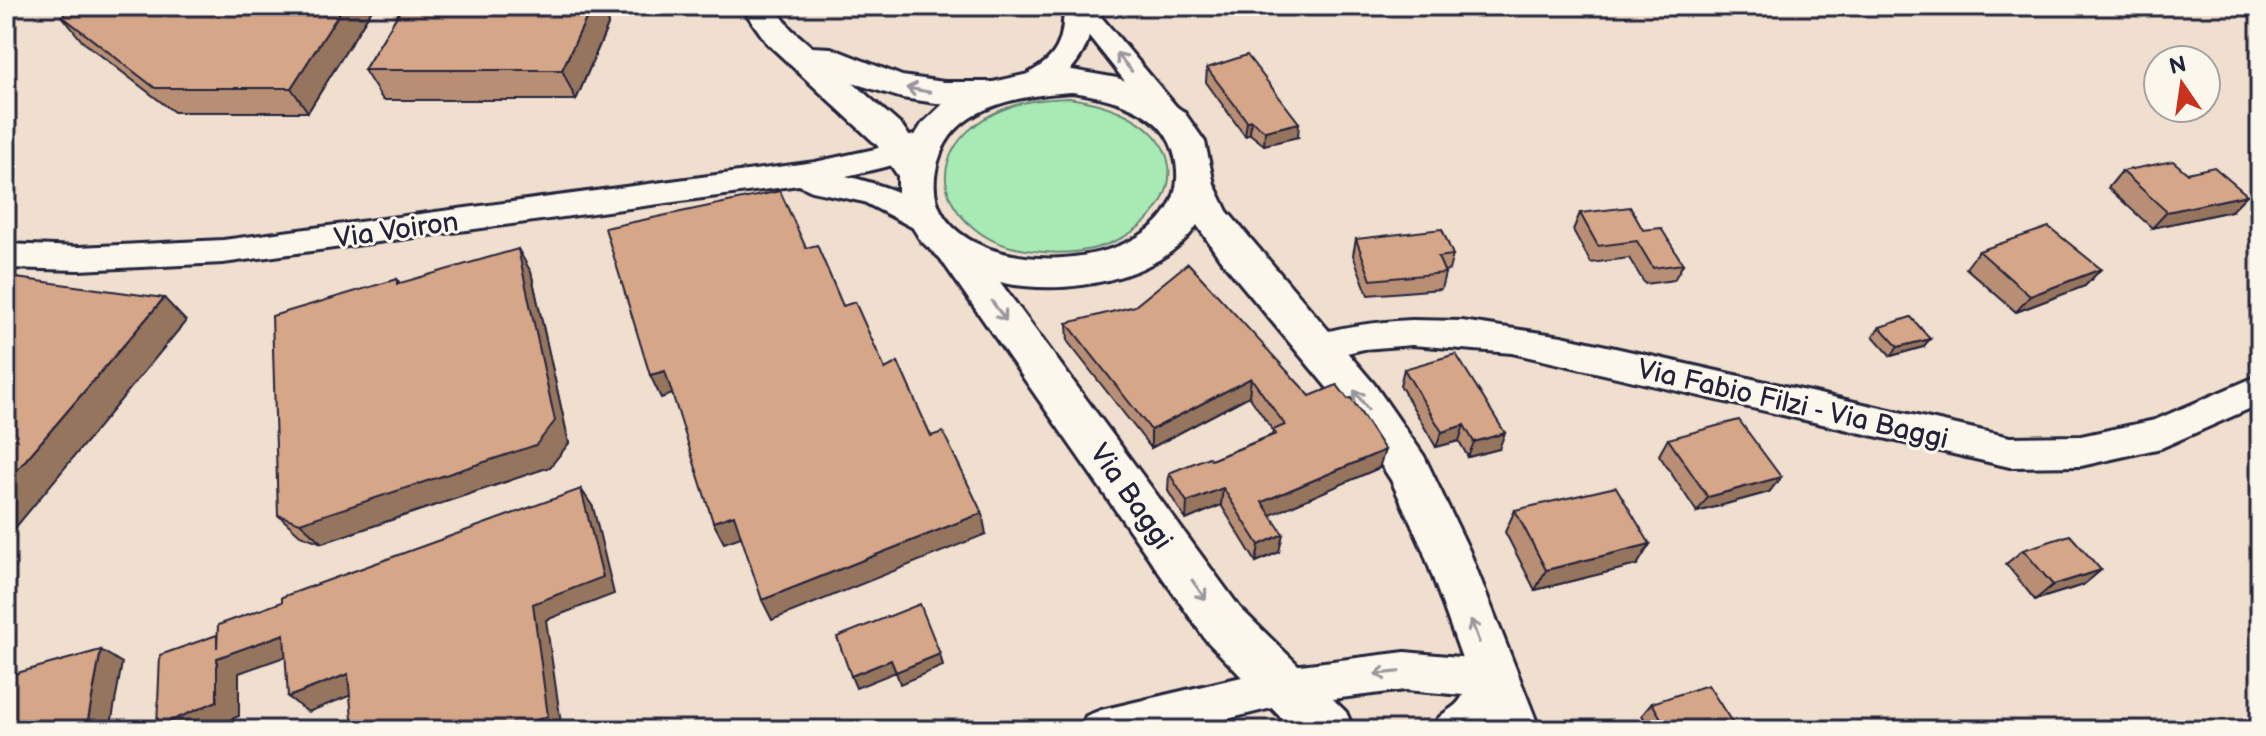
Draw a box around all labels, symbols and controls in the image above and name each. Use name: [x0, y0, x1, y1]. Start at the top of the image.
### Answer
north arrow: [2142, 44, 2222, 124]
text: N: [2167, 51, 2189, 81]
one-way arrow: [1115, 52, 1133, 73]
one-way arrow: [906, 82, 932, 97]
street label: Via Voiron: [332, 205, 461, 256]
one-way arrow: [990, 299, 1007, 321]
street label: Via Fabio Filzi - Via Baggi: [1634, 353, 1951, 456]
one-way arrow: [1353, 389, 1369, 411]
street label: Via Baggi: [1082, 438, 1179, 556]
one-way arrow: [1191, 579, 1207, 601]
one-way arrow: [1467, 619, 1482, 644]
one-way arrow: [1374, 666, 1401, 681]

